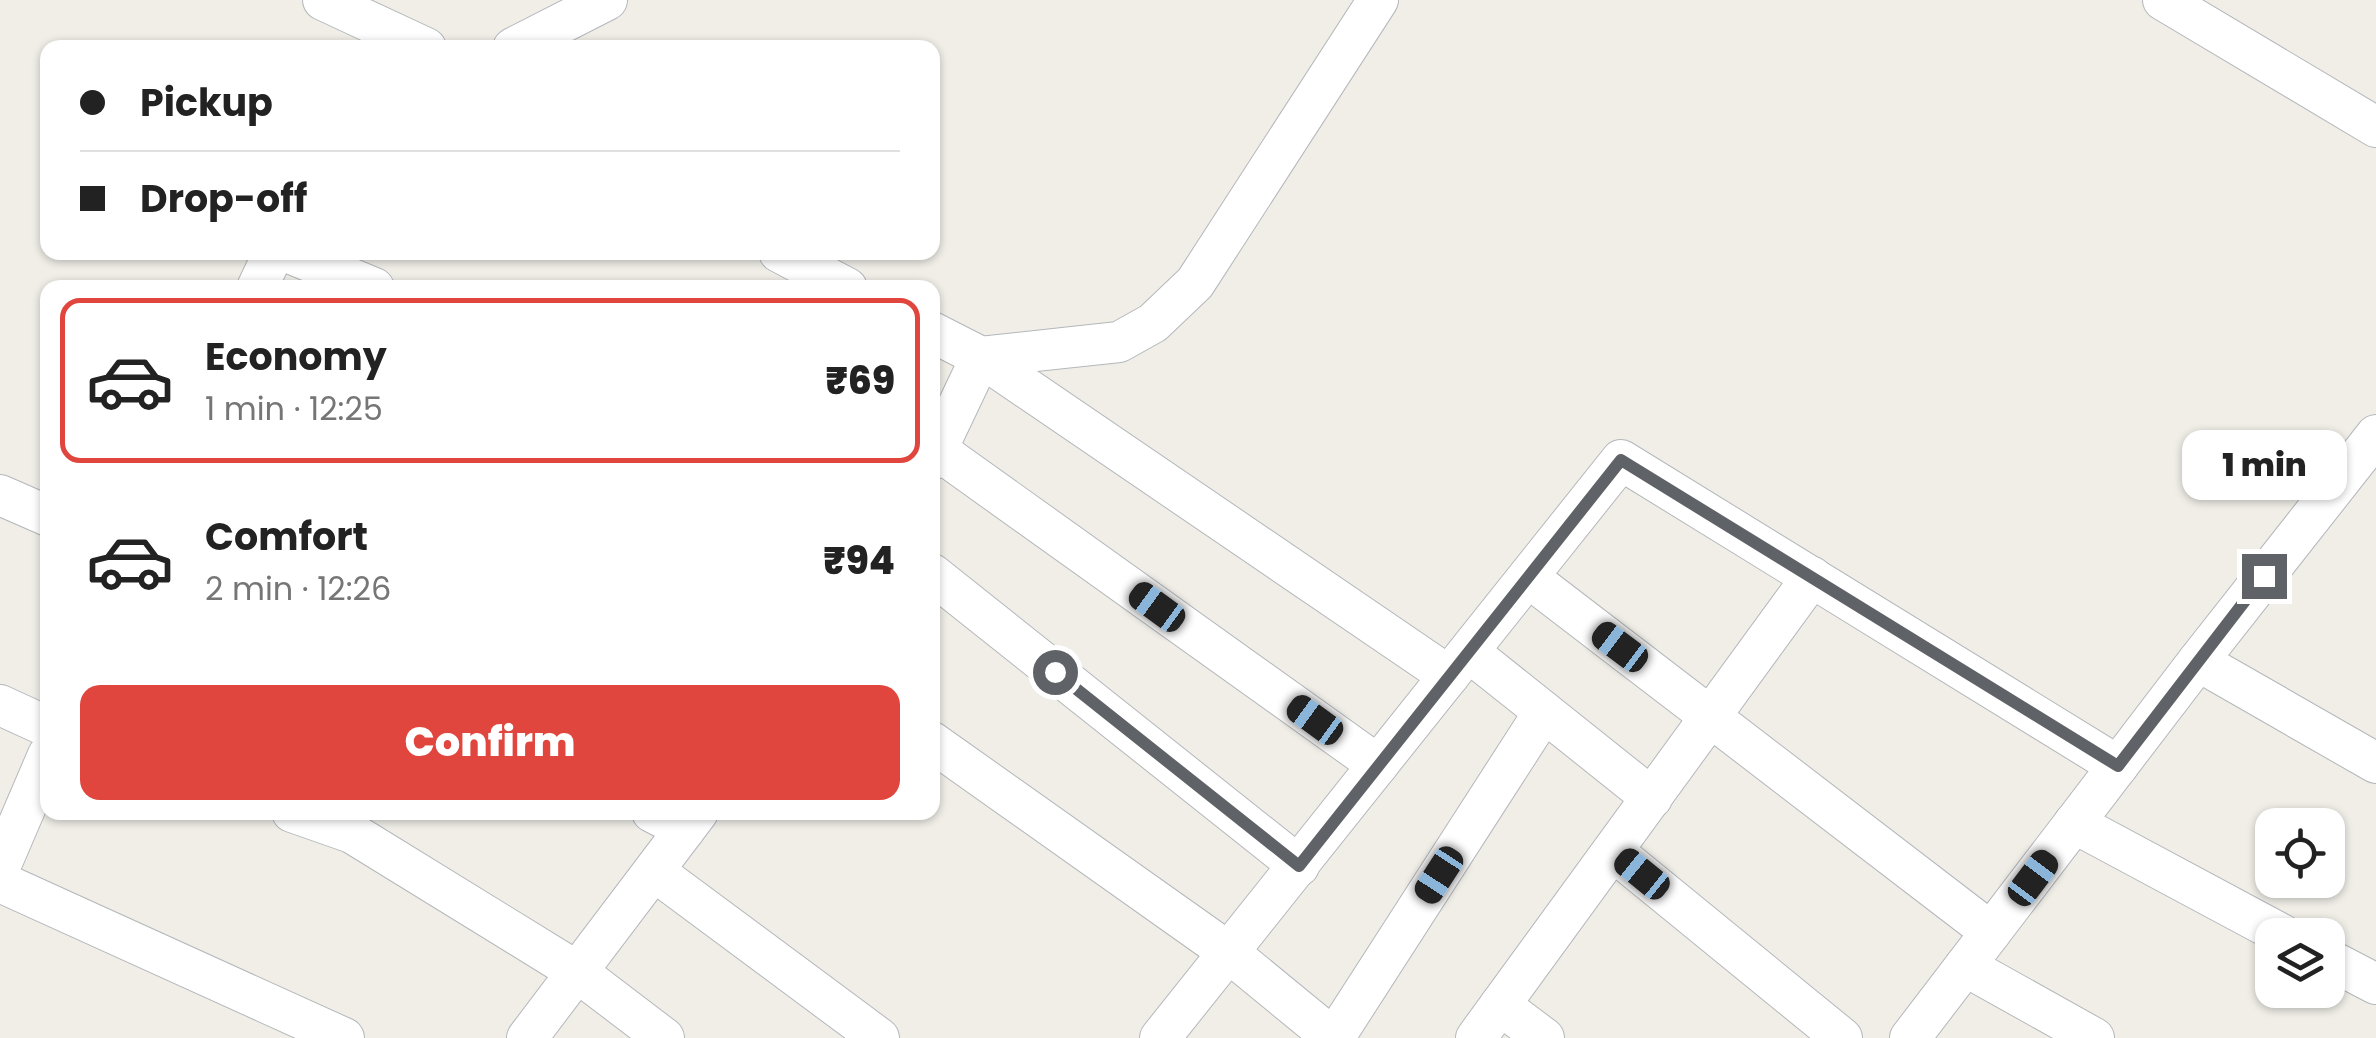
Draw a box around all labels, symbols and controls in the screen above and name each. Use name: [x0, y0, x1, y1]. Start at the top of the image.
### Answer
text: Pickup: [140, 76, 273, 129]
text: Drop-off: [140, 172, 308, 225]
text: Economy: [205, 330, 387, 383]
icon: car: [85, 336, 175, 426]
text: ₹69: [825, 354, 895, 407]
text: 1 min · 12:25: [205, 386, 383, 431]
callout: 1 min: [2182, 431, 2346, 501]
text: 1 min: [2222, 442, 2307, 487]
text: Comfort: [205, 510, 368, 563]
icon: car: [85, 516, 175, 606]
text: ₹94: [823, 534, 895, 587]
route end: [2242, 554, 2287, 599]
text: 2 min · 12:26: [205, 566, 391, 611]
car: [1124, 577, 1190, 637]
car: [1587, 617, 1653, 677]
route start: [1033, 650, 1078, 695]
button: Confirm: [80, 685, 900, 800]
car: [1282, 690, 1348, 750]
map controls: [2255, 808, 2345, 1008]
button: locate: [2255, 808, 2345, 898]
car: [1410, 842, 1468, 908]
car: [1609, 843, 1675, 905]
car: [2003, 845, 2063, 911]
button: layers: [2255, 918, 2345, 1008]

